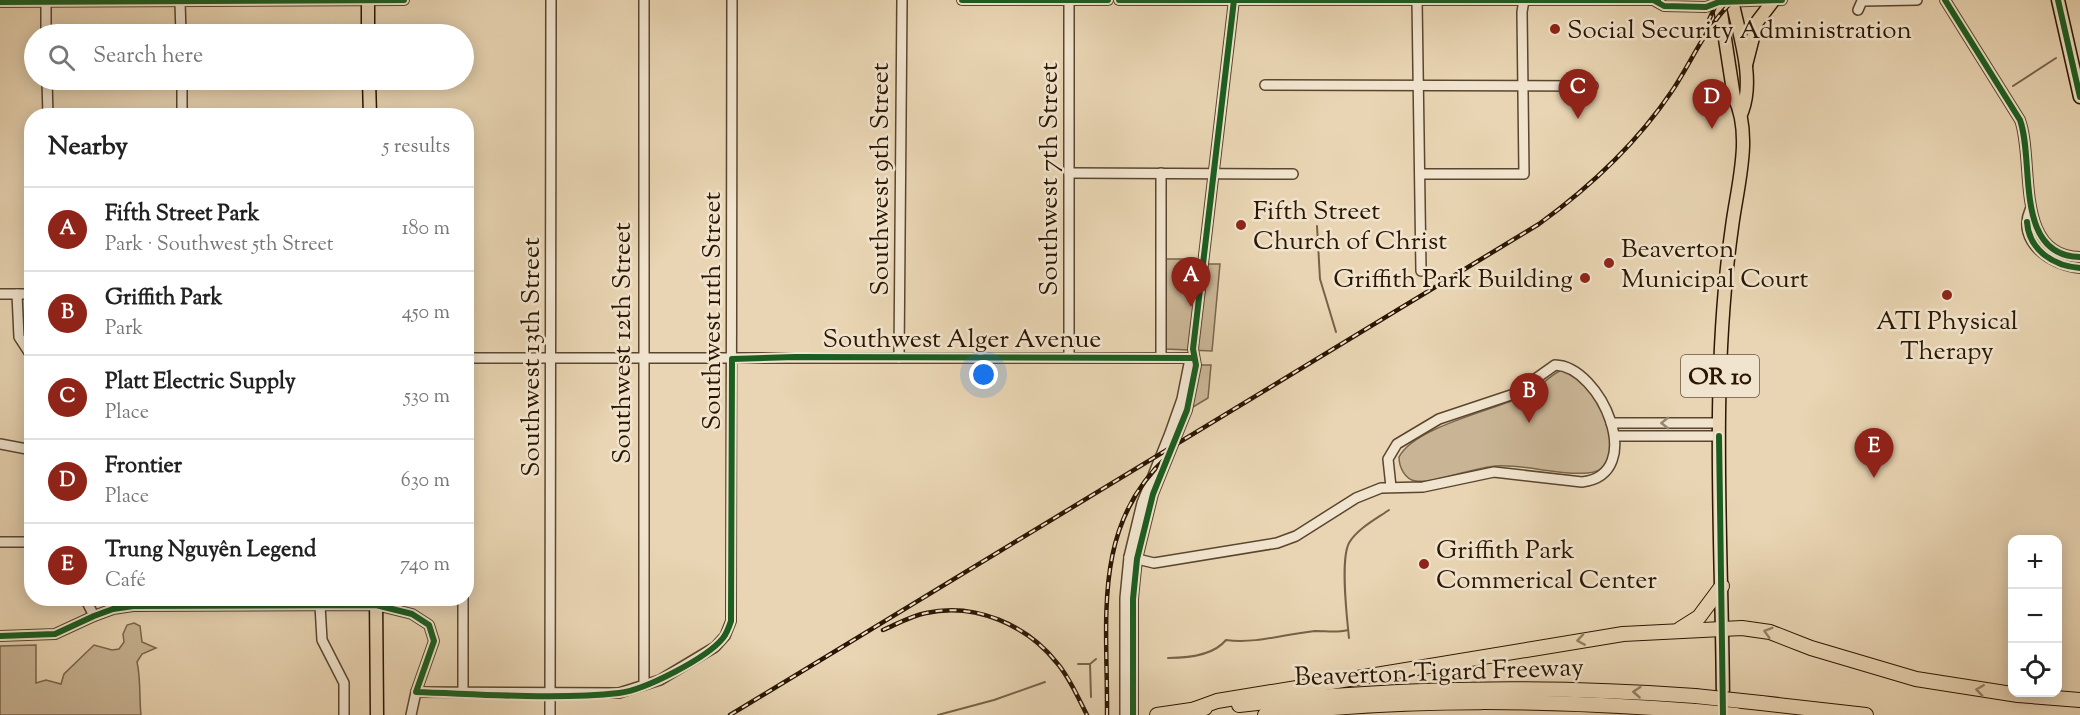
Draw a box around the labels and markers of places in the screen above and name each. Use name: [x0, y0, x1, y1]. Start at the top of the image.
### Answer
place label: Social Security Administration: [1567, 13, 1912, 50]
marker: Social Security Administration: [1548, 22, 1562, 36]
pin: C: [1558, 70, 1598, 119]
pin: D: [1692, 80, 1732, 129]
place label: Fifth Street Church of Christ: [1253, 194, 1447, 261]
marker: Fifth Street Church of Christ: [1234, 218, 1248, 232]
place label: Beaverton Municipal Court: [1621, 232, 1808, 299]
marker: Beaverton Municipal Court: [1602, 256, 1616, 270]
pin: A: [1172, 258, 1210, 307]
place label: Griffith Park Building: [1333, 262, 1573, 299]
marker: Griffith Park Building: [1578, 271, 1592, 285]
marker: ATI Physical Therapy: [1940, 288, 1954, 302]
place label: ATI Physical Therapy: [1876, 304, 2018, 371]
pin: B: [1510, 374, 1549, 423]
pin: E: [1854, 428, 1894, 478]
place label: Griffith Park Commerical Center: [1436, 533, 1657, 600]
marker: Griffith Park Commerical Center: [1417, 557, 1431, 571]

